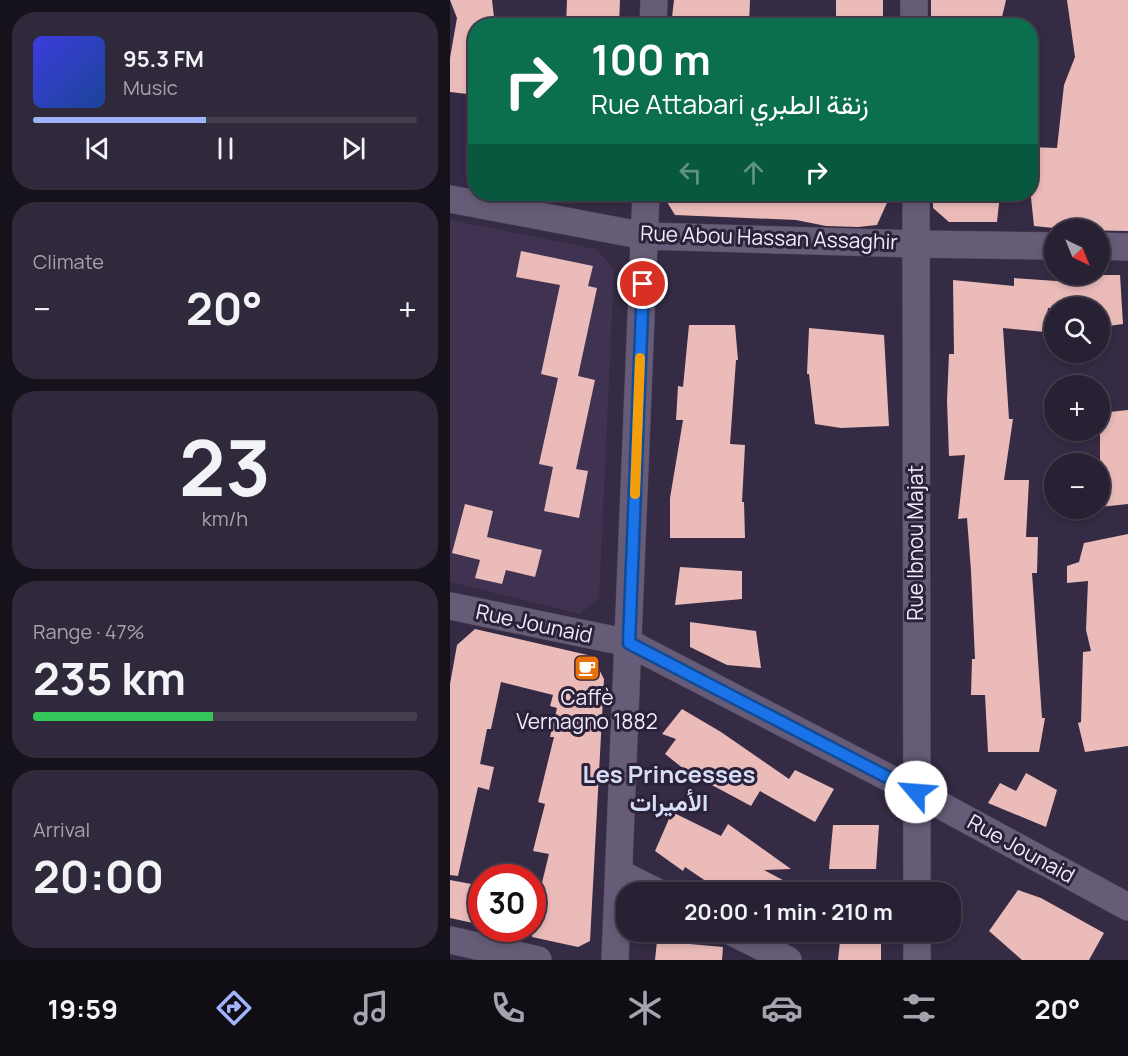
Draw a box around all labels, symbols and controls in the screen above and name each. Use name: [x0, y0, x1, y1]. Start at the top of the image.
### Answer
text: 100 m: [591, 30, 711, 88]
icon: right: [492, 42, 570, 120]
text: 95.3 FM: [123, 44, 204, 74]
text: Music: [123, 74, 178, 101]
text: Rue Attabari زنقة الطبري: [591, 85, 869, 122]
icon: previous: [81, 132, 114, 165]
icon: pause: [209, 132, 242, 165]
icon: next: [337, 132, 370, 165]
icon: left: [674, 156, 707, 189]
icon: ahead: [737, 156, 770, 189]
icon: right: [800, 156, 833, 189]
street label: Rue Abou Hassan Assaghir: [640, 219, 899, 256]
north arrow: [1044, 219, 1110, 285]
map controls: [1044, 219, 1110, 519]
text: Climate: [33, 248, 104, 275]
pin: [617, 258, 668, 309]
icon: arrive: [626, 267, 659, 300]
text: 20°: [186, 277, 263, 339]
text: −: [33, 286, 51, 331]
text: +: [398, 286, 417, 331]
button: search: [1044, 297, 1110, 363]
button: +: [1044, 375, 1110, 441]
text: 23: [179, 413, 271, 519]
button: −: [1044, 453, 1110, 519]
street label: Rue Ibnou Majat: [901, 465, 929, 621]
text: km/h: [202, 505, 248, 532]
street label: Rue Jounaid: [473, 597, 595, 649]
text: Range · 47%: [33, 618, 145, 645]
text: 235 km: [33, 647, 186, 709]
cafe icon: Caffè Vernagno 1882: [572, 653, 602, 683]
place label: Caffè Vernagno 1882: [516, 683, 658, 735]
district label: Les Princesses الأميرات: [583, 757, 755, 818]
position arrow: [884, 760, 948, 824]
street label: Rue Jounaid: [963, 807, 1080, 889]
text: Arrival: [33, 816, 90, 843]
text: 20:00: [33, 845, 164, 907]
speed limit sign: 30: [468, 864, 546, 942]
text: 20:00 · 1 min · 210 m: [684, 897, 893, 927]
icon: directions: [213, 987, 255, 1029]
icon: music: [350, 987, 392, 1029]
icon: phone: [487, 987, 529, 1029]
icon: climate: [624, 987, 666, 1029]
icon: car: [761, 987, 803, 1029]
icon: filters: [898, 987, 940, 1029]
text: 19:59: [47, 990, 118, 1027]
text: 20°: [1035, 990, 1081, 1027]

